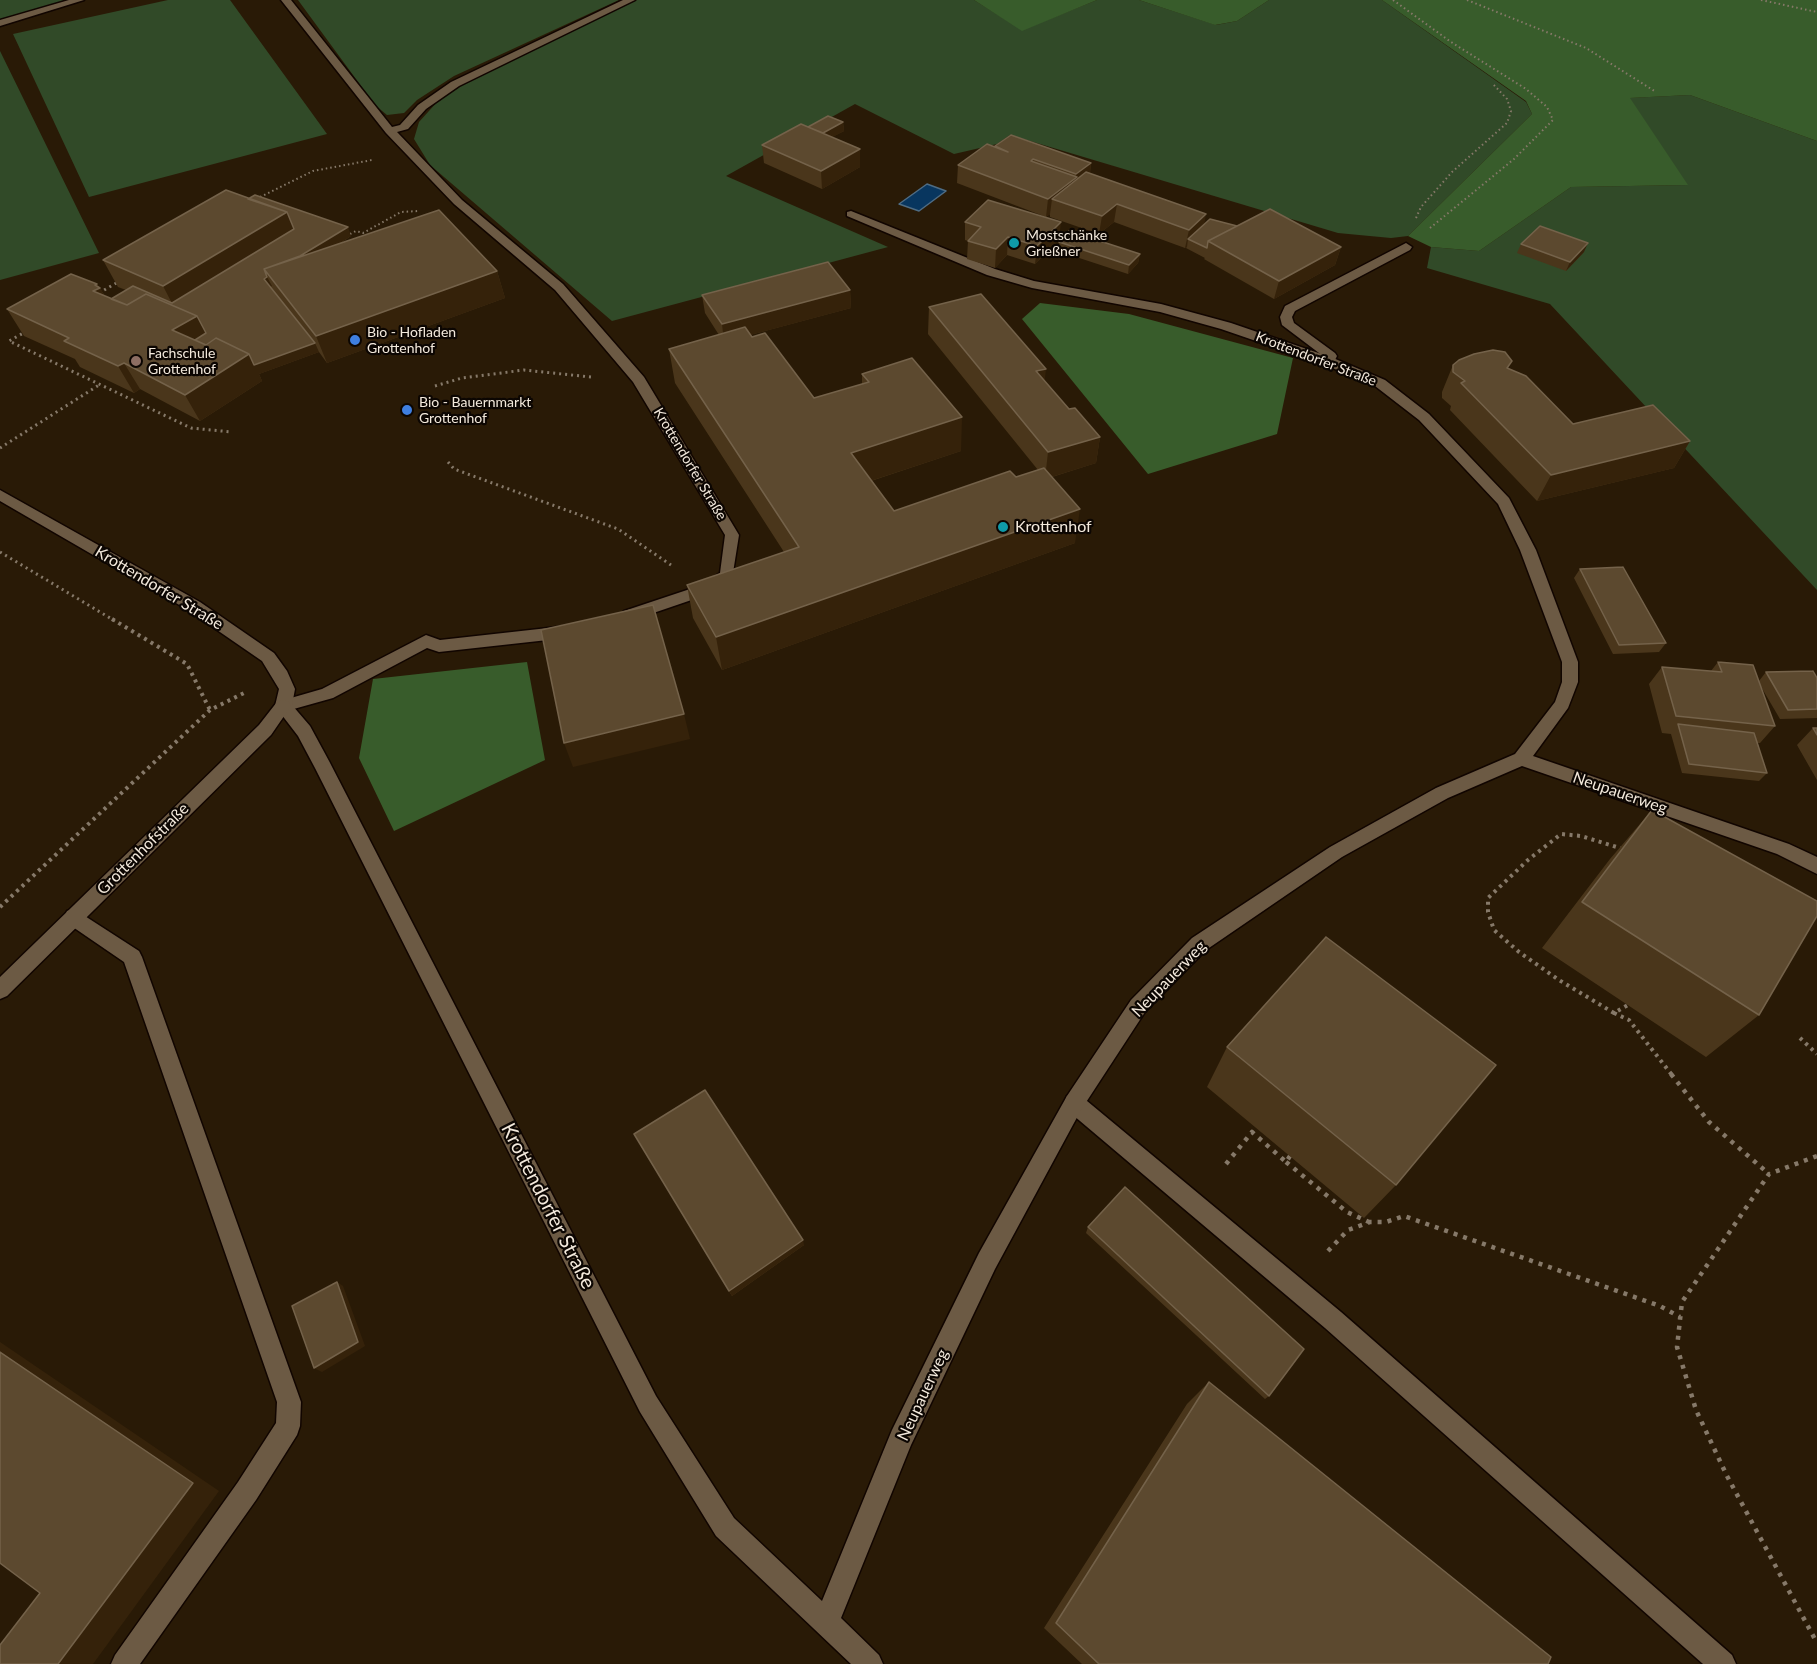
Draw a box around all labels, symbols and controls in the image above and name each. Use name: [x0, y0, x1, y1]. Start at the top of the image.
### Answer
place label: Mostschänke Grießner: [1026, 227, 1107, 260]
marker: Mostschänke Grießner: [1007, 236, 1021, 250]
place label: Bio - Hofladen Grottenhof: [367, 324, 456, 356]
street label: Krottendorfer Straße: [1253, 328, 1379, 390]
marker: Bio - Hofladen Grottenhof: [348, 333, 362, 347]
place label: Fachschule Grottenhof: [148, 345, 216, 378]
marker: Fachschule Grottenhof: [129, 354, 143, 368]
place label: Bio - Bauernmarkt Grottenhof: [419, 394, 531, 426]
marker: Bio - Bauernmarkt Grottenhof: [400, 403, 414, 417]
street label: Krottendorfer Straße: [650, 405, 730, 523]
place label: Krottenhof: [1015, 517, 1092, 537]
marker: Krottenhof: [996, 520, 1010, 534]
street label: Krottendorfer Straße: [91, 542, 227, 634]
street label: Neupauerweg: [1570, 768, 1670, 818]
street label: Grottenhofstraße: [93, 799, 193, 899]
street label: Neupauerweg: [1128, 937, 1210, 1021]
street label: Krottendorfer Straße: [496, 1119, 600, 1293]
street label: Neupauerweg: [893, 1346, 953, 1444]

